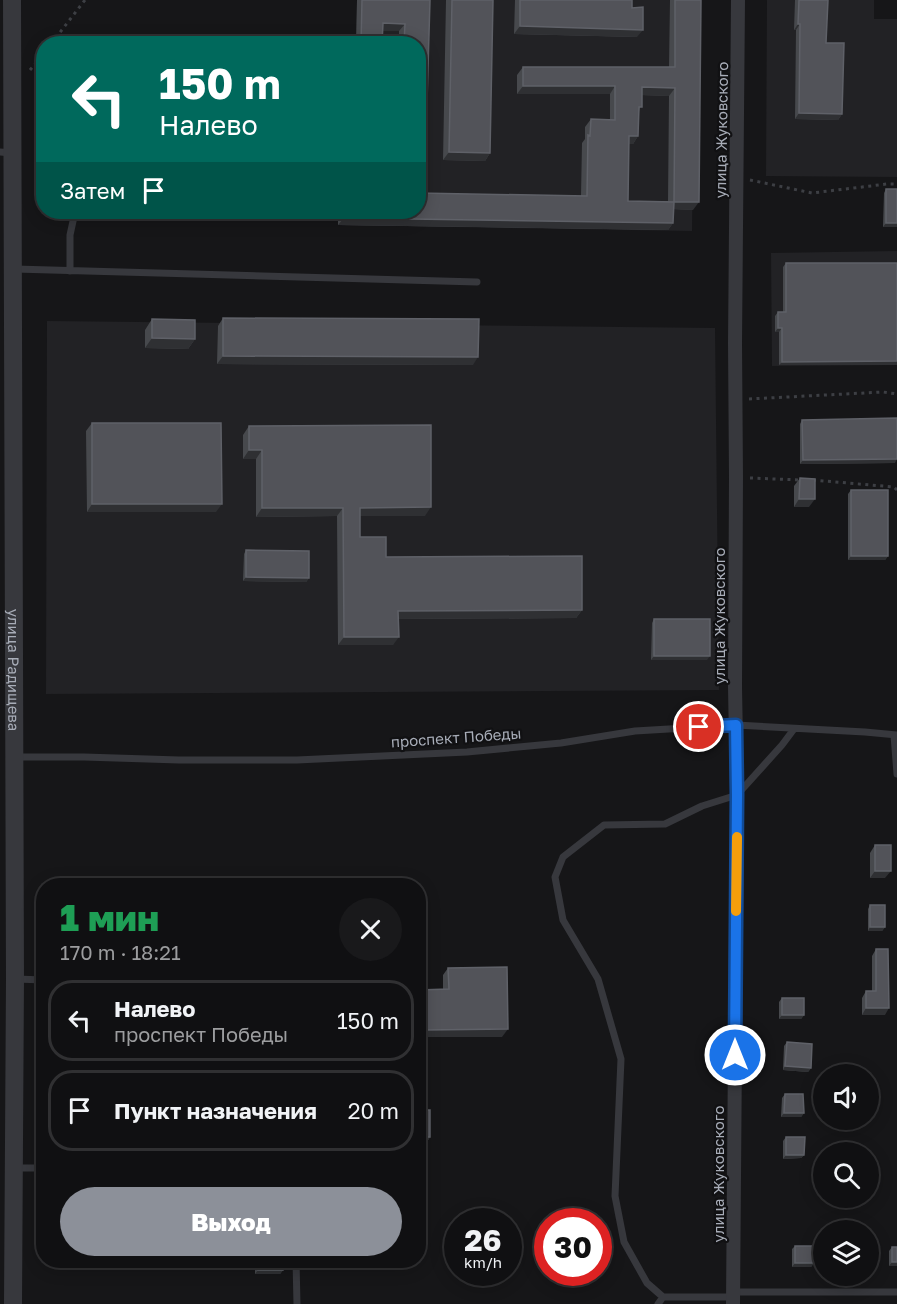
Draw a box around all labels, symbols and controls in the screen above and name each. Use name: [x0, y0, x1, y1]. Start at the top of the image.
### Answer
text: 150 m: [159, 58, 281, 108]
icon: left: [60, 60, 138, 138]
street label: улица Жуковского: [711, 61, 731, 199]
text: Налево: [159, 109, 258, 141]
icon: arrive: [137, 174, 170, 207]
text: Затем: [60, 177, 125, 204]
street label: улица Жуковского: [710, 548, 728, 684]
street label: улица Радищева: [5, 609, 23, 731]
pin: [673, 701, 724, 752]
icon: arrive: [682, 710, 715, 743]
street label: проспект Победы: [390, 723, 522, 751]
text: 1 мин: [60, 896, 159, 939]
button: close: [339, 898, 402, 961]
text: 170 m · 18:21: [60, 940, 181, 964]
text: Налево: [114, 995, 196, 1022]
icon: left: [63, 1004, 96, 1037]
text: 150 m: [337, 1007, 399, 1034]
text: проспект Победы: [114, 1022, 288, 1046]
position arrow: [703, 1023, 767, 1087]
map controls: [813, 1064, 879, 1286]
button: sound: [813, 1064, 879, 1130]
icon: arrive: [63, 1094, 96, 1127]
text: Пункт назначения: [114, 1097, 317, 1124]
text: 20 m: [348, 1097, 399, 1124]
street label: улица Жуковского: [709, 1106, 727, 1242]
button: search: [813, 1142, 879, 1208]
button: Выход: [60, 1187, 402, 1256]
speed limit sign: 30: [534, 1208, 612, 1286]
button: layers: [813, 1220, 879, 1286]
text: 26: [464, 1222, 502, 1258]
text: km/h: [464, 1253, 502, 1271]

